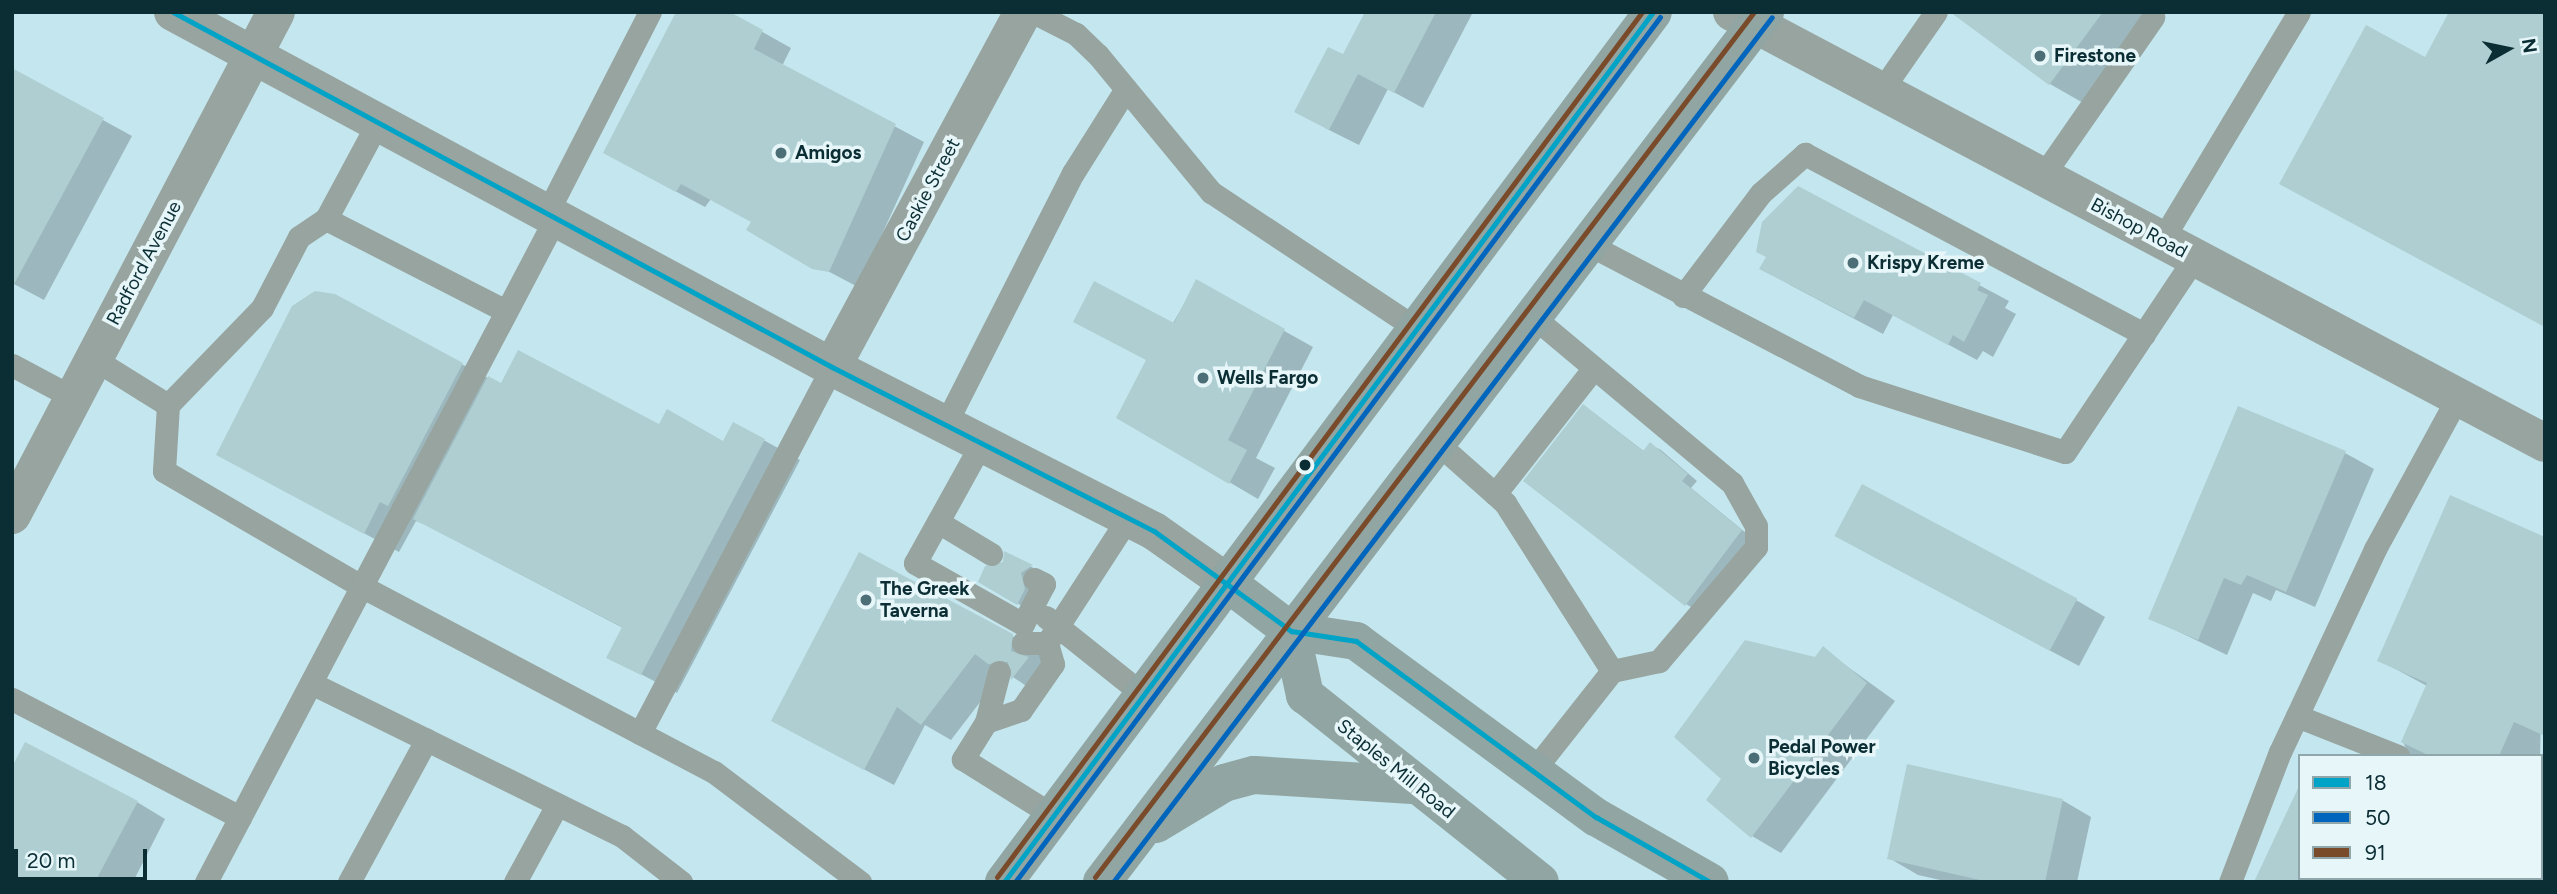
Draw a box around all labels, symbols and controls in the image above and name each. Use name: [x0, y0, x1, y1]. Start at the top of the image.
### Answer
north arrow: [2473, 14, 2543, 84]
text: N: [2517, 37, 2542, 55]
place label: Firestone: [2054, 45, 2136, 67]
marker: Firestone: [2032, 48, 2048, 64]
street label: Caskie Street: [891, 134, 965, 246]
place label: Amigos: [795, 142, 861, 164]
marker: Amigos: [773, 145, 789, 161]
street label: Bishop Road: [2087, 193, 2191, 263]
street label: Radford Avenue: [102, 197, 186, 329]
place label: Krispy Kreme: [1867, 252, 1984, 274]
marker: Krispy Kreme: [1845, 255, 1861, 271]
place label: Wells Fargo: [1217, 367, 1318, 389]
marker: Wells Fargo: [1195, 370, 1211, 386]
unlabelled marker: [1298, 458, 1312, 472]
place label: The Greek Taverna: [880, 578, 970, 622]
marker: The Greek Taverna: [858, 592, 874, 608]
street label: Staples Mill Road: [1332, 714, 1460, 824]
place label: Pedal Power Bicycles: [1768, 736, 1876, 780]
marker: Pedal Power Bicycles: [1746, 750, 1762, 766]
legend: [2298, 754, 2543, 880]
text: 18: [2365, 770, 2387, 795]
text: 50: [2365, 805, 2391, 830]
scale bar: [18, 834, 150, 878]
text: 91: [2365, 840, 2386, 865]
text: 20 m: [27, 848, 75, 873]

